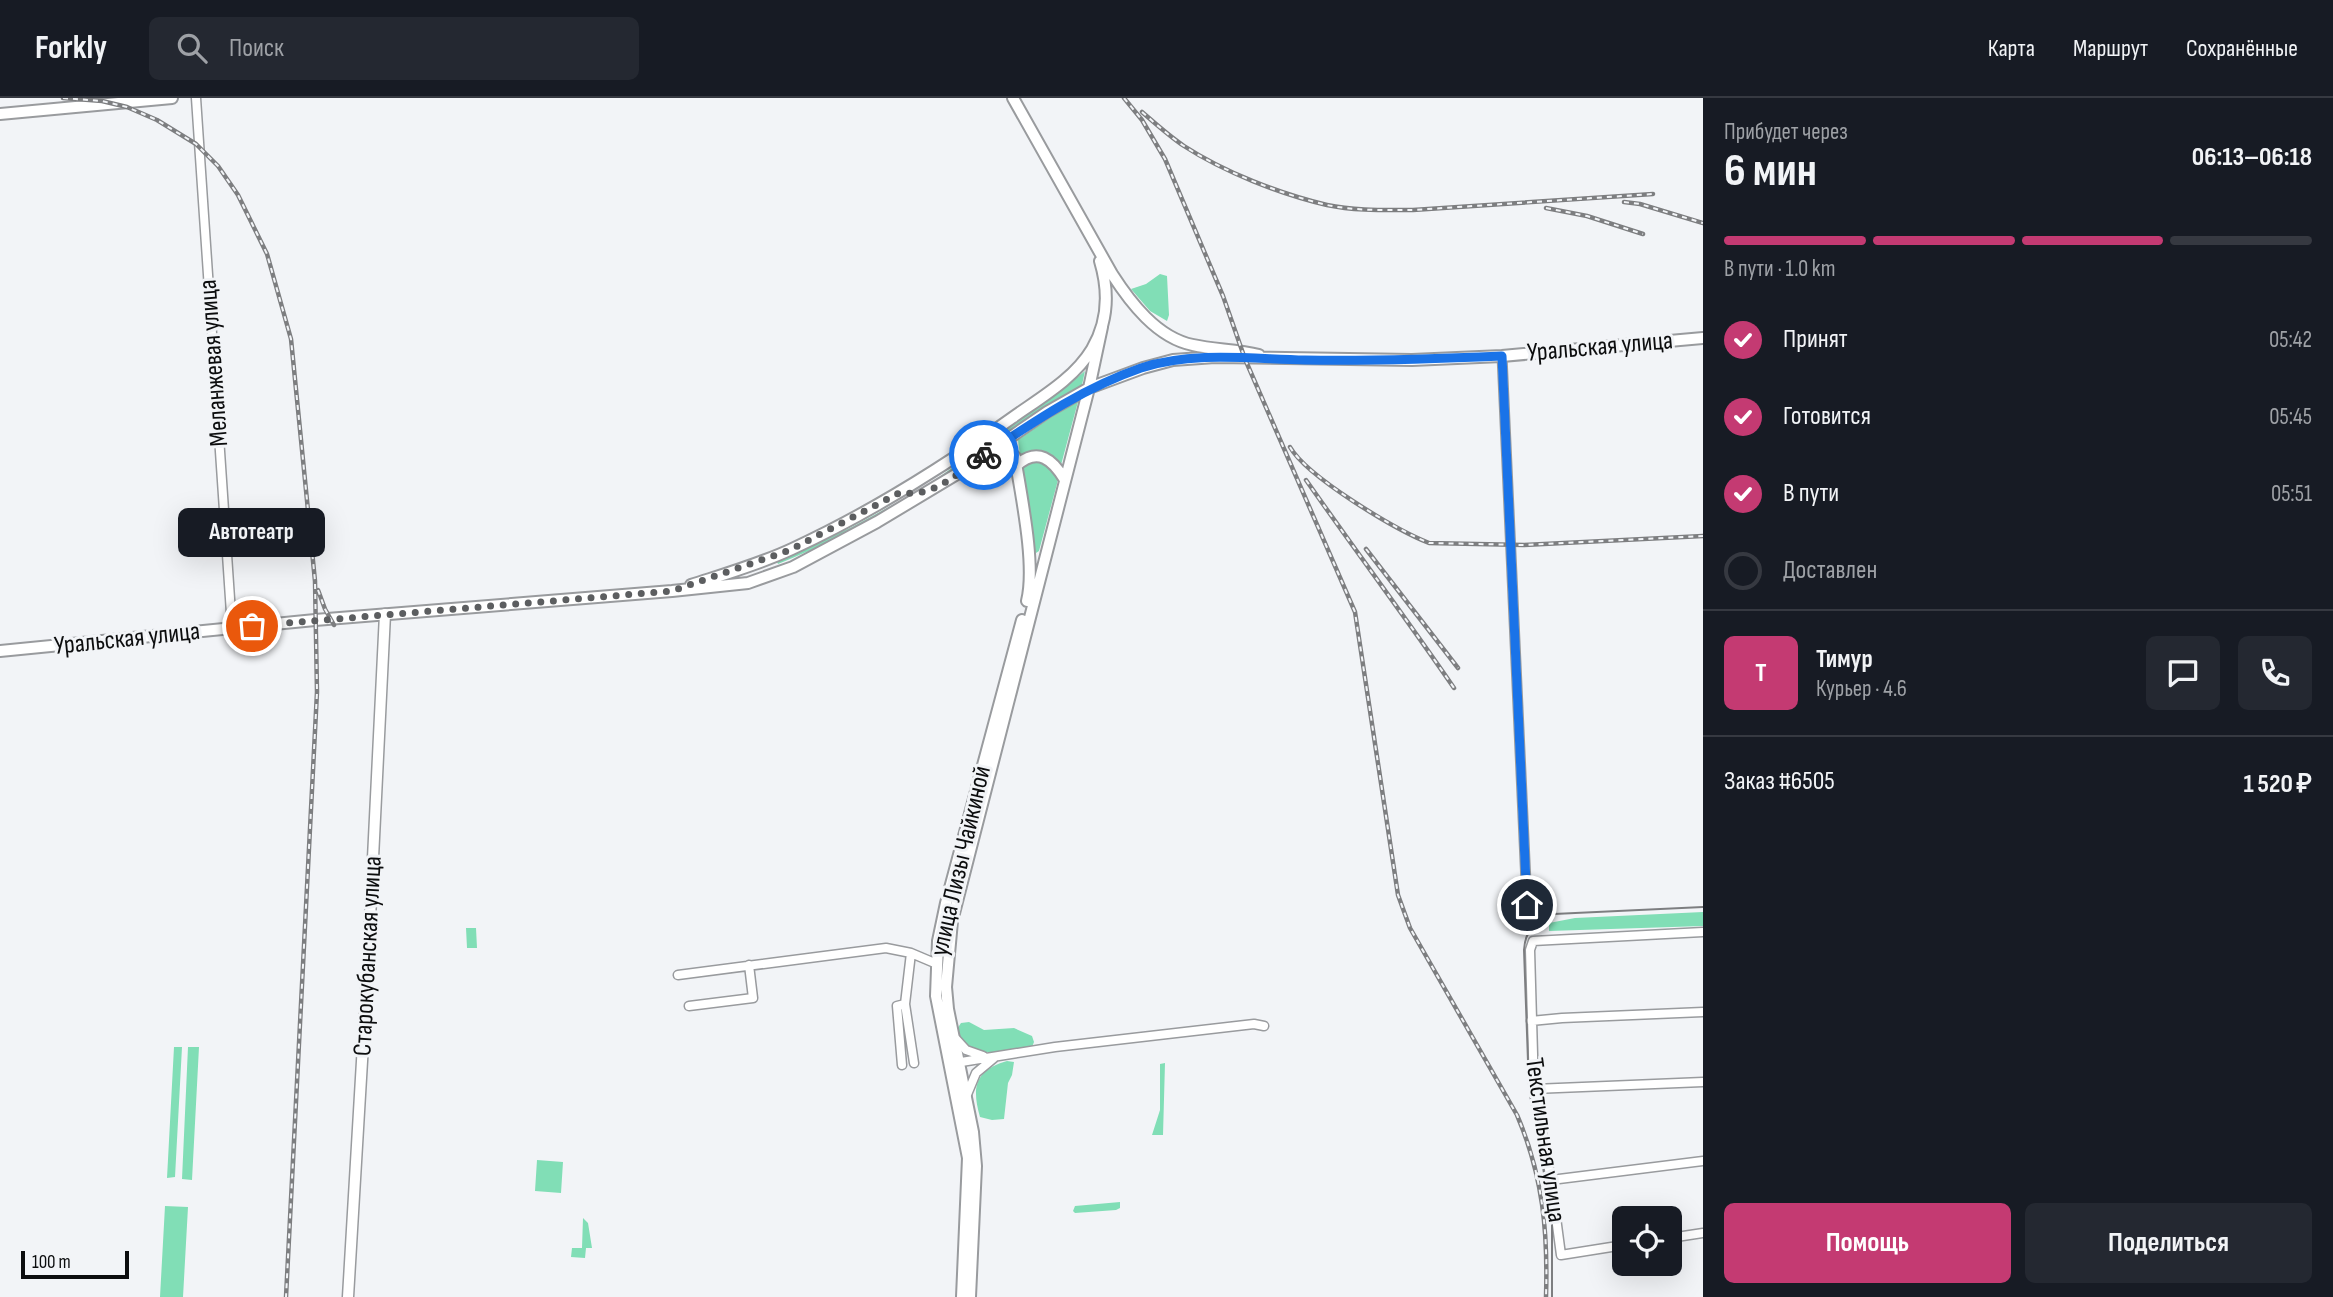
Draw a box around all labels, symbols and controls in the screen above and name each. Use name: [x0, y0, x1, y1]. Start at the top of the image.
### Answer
search box: [149, 17, 639, 80]
text: Forkly: [35, 28, 107, 68]
icon: search: [173, 29, 211, 67]
text: Поиск: [229, 33, 284, 64]
text: Карта: [1988, 34, 2035, 63]
text: Маршрут: [2073, 34, 2148, 63]
text: Сохранённые: [2186, 34, 2298, 63]
text: Прибудет через: [1724, 118, 1848, 146]
text: 06:13–06:18: [2192, 142, 2312, 173]
text: 6 мин: [1724, 144, 1817, 199]
text: В пути · 1.0 km: [1724, 255, 1835, 283]
street label: Меланжевая улица: [193, 278, 235, 448]
icon: check: [1724, 321, 1762, 359]
text: Принят: [1783, 324, 1848, 355]
street label: Уральская улица: [1526, 325, 1674, 369]
text: 05:42: [2269, 326, 2312, 354]
icon: check: [1724, 398, 1762, 436]
text: Готовится: [1783, 401, 1871, 432]
text: 05:45: [2269, 403, 2312, 431]
courier: [949, 420, 1019, 490]
icon: bike: [965, 436, 1003, 474]
icon: check: [1724, 475, 1762, 513]
text: В пути: [1783, 478, 1839, 509]
text: 05:51: [2271, 480, 2312, 508]
callout: Автотеатр: [178, 507, 326, 556]
text: Автотеатр: [209, 518, 294, 546]
text: Доставлен: [1783, 555, 1877, 586]
pin: [222, 596, 282, 656]
icon: bag: [233, 607, 271, 645]
street label: Уральская улица: [53, 616, 201, 662]
button: chat: [2146, 636, 2220, 710]
button: phone: [2238, 636, 2312, 710]
text: Тимур: [1816, 644, 1873, 675]
text: Т: [1755, 658, 1767, 689]
text: Курьер · 4.6: [1816, 675, 1907, 703]
street label: улица Лизы Чайкиной: [924, 763, 998, 959]
text: Заказ #6505: [1724, 766, 1835, 797]
text: 1 520 ₽: [2243, 769, 2312, 800]
street label: Старокубанская улица: [347, 855, 389, 1057]
pin: [1497, 875, 1557, 935]
icon: home: [1508, 886, 1546, 924]
street label: Текстильная улица: [1518, 1056, 1572, 1224]
button: Помощь: [1724, 1203, 2011, 1283]
button: Поделиться: [2025, 1203, 2312, 1283]
map controls: [1612, 1206, 1682, 1276]
button: locate: [1612, 1206, 1682, 1276]
scale bar: [21, 1248, 130, 1280]
text: 100 m: [32, 1251, 71, 1274]

